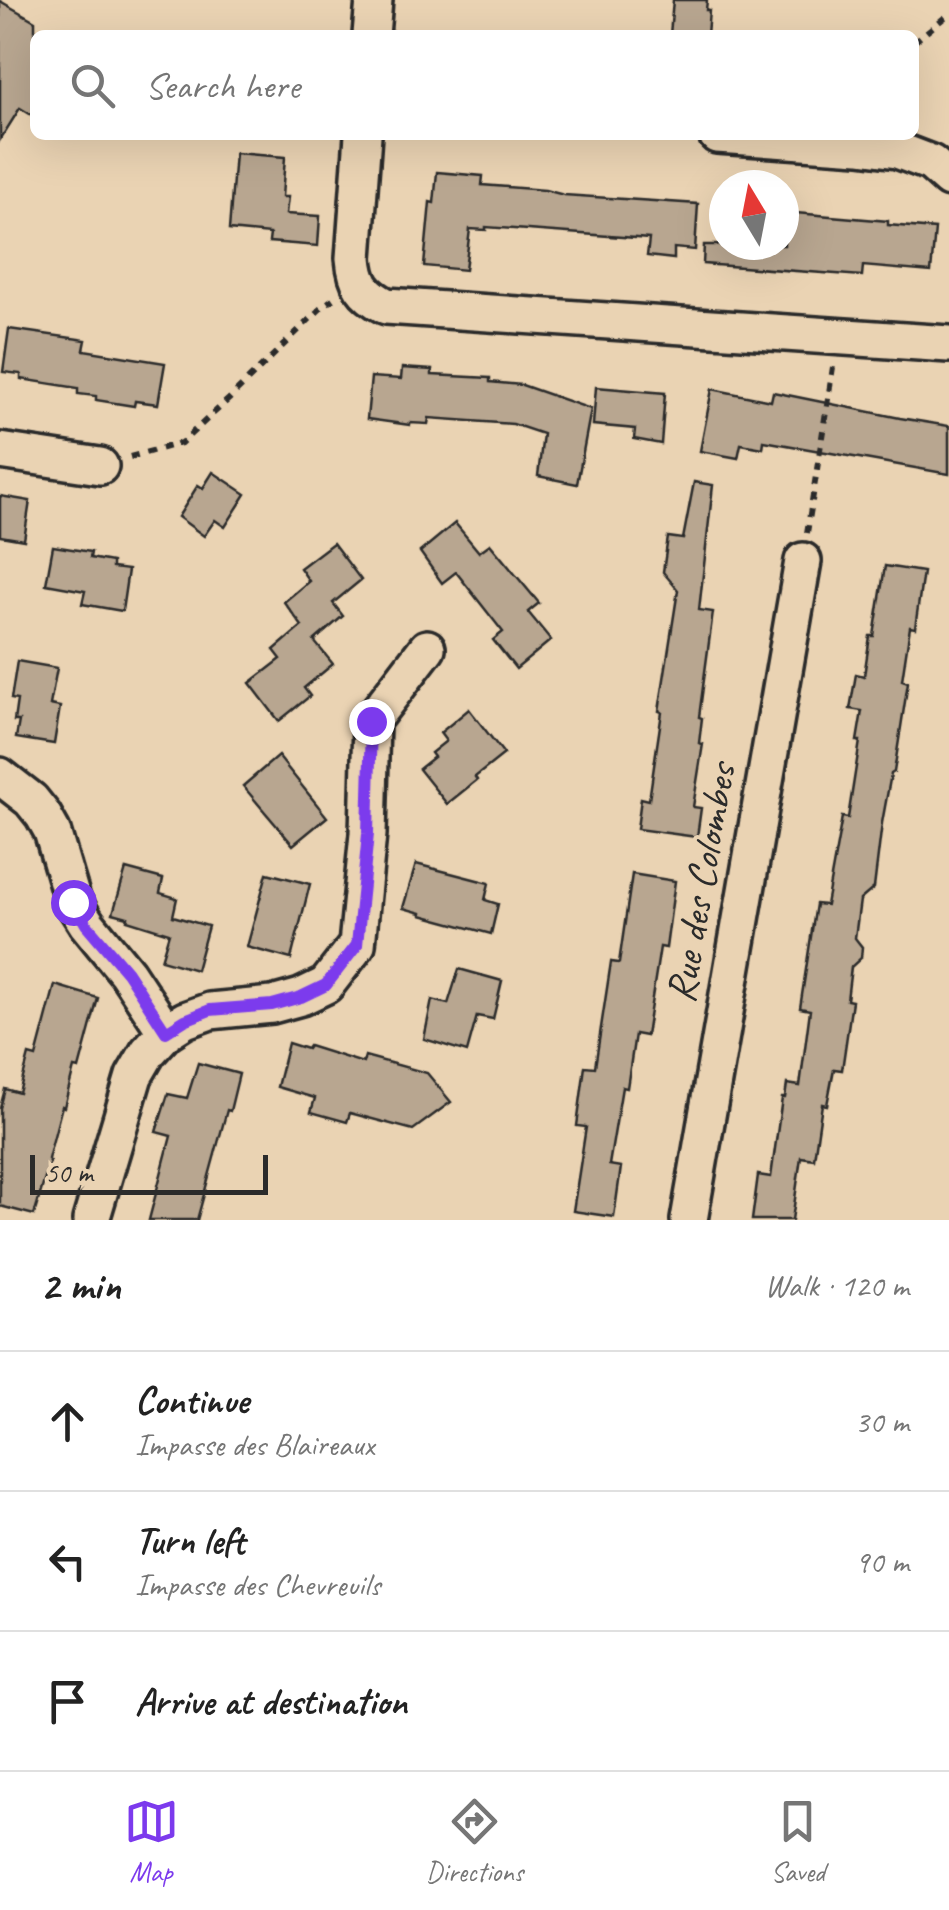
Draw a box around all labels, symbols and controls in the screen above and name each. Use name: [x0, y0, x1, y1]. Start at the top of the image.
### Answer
search box: [30, 30, 919, 140]
icon: search: [65, 58, 120, 113]
text: Search here: [145, 62, 300, 109]
north arrow: [709, 170, 799, 260]
route end: [349, 699, 395, 745]
street label: Rue des Colombes: [654, 756, 749, 1007]
route start: [51, 880, 97, 926]
scale bar: [30, 1150, 268, 1194]
text: 50 m: [45, 1155, 93, 1190]
text: 2 min: [40, 1259, 120, 1312]
text: Walk · 120 m: [765, 1265, 909, 1306]
text: Continue: [135, 1377, 249, 1424]
icon: ahead: [40, 1394, 95, 1449]
text: 30 m: [855, 1401, 909, 1442]
text: Impasse des Blaireaux: [135, 1424, 374, 1465]
text: Turn left: [135, 1517, 245, 1564]
icon: left: [40, 1534, 95, 1589]
text: 90 m: [855, 1541, 909, 1582]
text: Impasse des Chevreuils: [135, 1564, 380, 1605]
icon: arrive: [40, 1674, 95, 1729]
text: Arrive at destination: [135, 1678, 407, 1725]
tab: Map: [124, 1794, 179, 1889]
tab: Directions: [426, 1794, 523, 1889]
tab: Saved: [770, 1794, 825, 1889]

